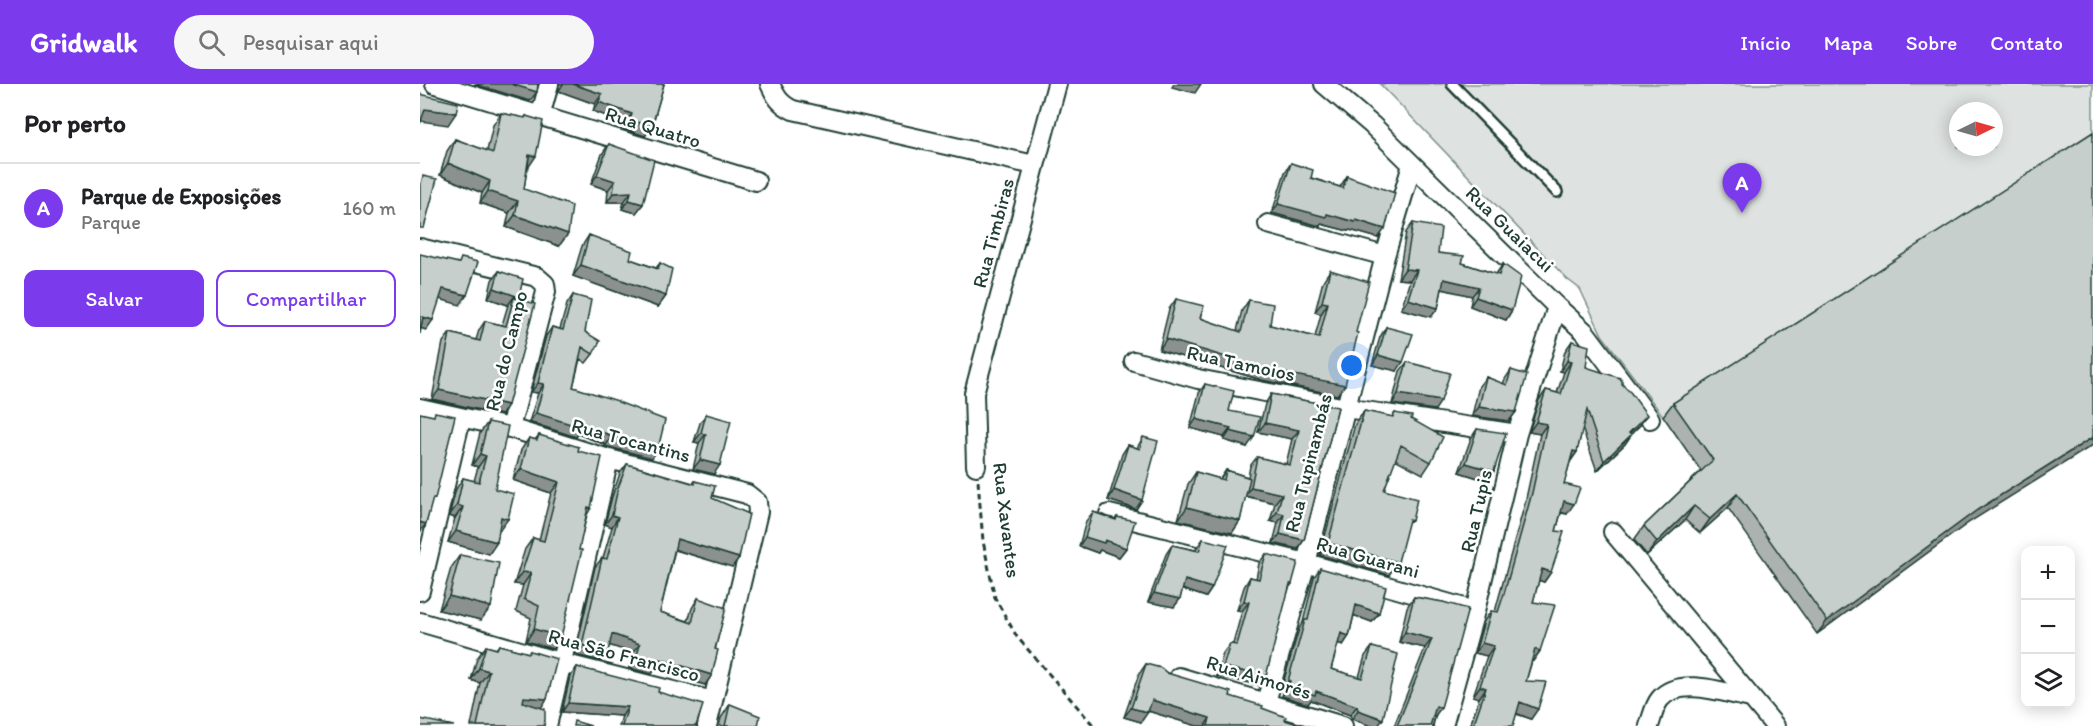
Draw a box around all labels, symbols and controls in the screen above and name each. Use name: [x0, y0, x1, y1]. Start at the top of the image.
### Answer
search box: [174, 15, 594, 69]
text: Gridwalk: [30, 25, 138, 59]
icon: search: [195, 26, 228, 59]
text: Pesquisar aqui: [243, 29, 379, 56]
text: Início: [1740, 30, 1791, 55]
text: Mapa: [1824, 30, 1873, 55]
text: Sobre: [1906, 30, 1957, 55]
text: Contato: [1990, 30, 2063, 55]
street label: Rua Quatro: [602, 101, 704, 153]
north arrow: [1949, 102, 2003, 156]
text: Por perto: [24, 107, 126, 139]
pin: A: [1722, 164, 1762, 213]
street label: Rua Timbiras: [967, 175, 1019, 291]
street label: Rua Guaiacui: [1461, 181, 1559, 277]
text: Parque de Exposições: [81, 183, 281, 210]
text: A: [37, 196, 50, 220]
text: 160 m: [343, 196, 396, 220]
text: Parque: [81, 210, 141, 234]
button: Salvar: [24, 270, 204, 327]
button: Compartilhar: [216, 270, 396, 327]
street label: Rua do Campo: [479, 288, 533, 414]
street label: Rua Tamoios: [1185, 340, 1297, 386]
your location: [1337, 351, 1366, 380]
street label: Rua Tupinambás: [1279, 391, 1337, 535]
street label: Rua Tocantins: [569, 413, 693, 467]
street label: Rua Xavantes: [988, 461, 1026, 579]
street label: Rua Tupis: [1455, 467, 1497, 555]
street label: Rua Guarani: [1314, 531, 1422, 583]
map controls: [2021, 546, 2075, 708]
button: +: [2021, 546, 2075, 600]
button: −: [2021, 600, 2075, 654]
street label: Rua São Francisco: [546, 623, 702, 687]
street label: Rua Aimorés: [1204, 650, 1314, 704]
button: layers: [2021, 654, 2075, 708]

